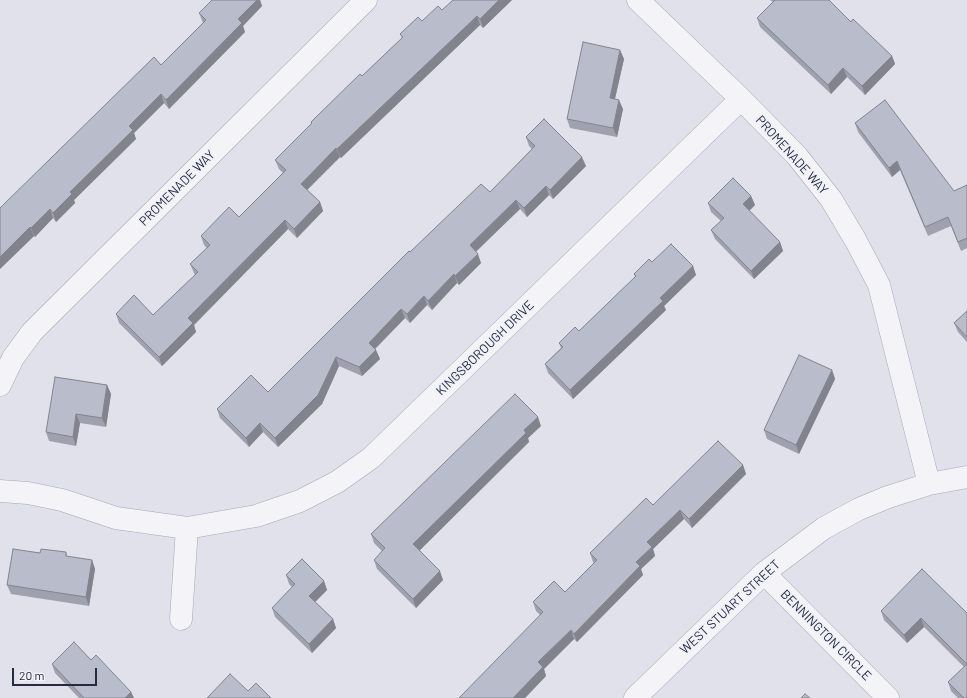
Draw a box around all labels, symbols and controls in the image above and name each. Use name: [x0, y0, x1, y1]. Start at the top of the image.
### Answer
street label: PROMENADE WAY: [753, 112, 831, 198]
street label: PROMENADE WAY: [136, 147, 218, 229]
street label: KINGSBOROUGH DRIVE: [433, 297, 537, 399]
street label: WEST STUART STREET: [677, 557, 783, 657]
street label: BENNINGTON CIRCLE: [777, 586, 875, 684]
scale bar: [14, 660, 99, 686]
text: 20 m: [19, 668, 45, 682]

